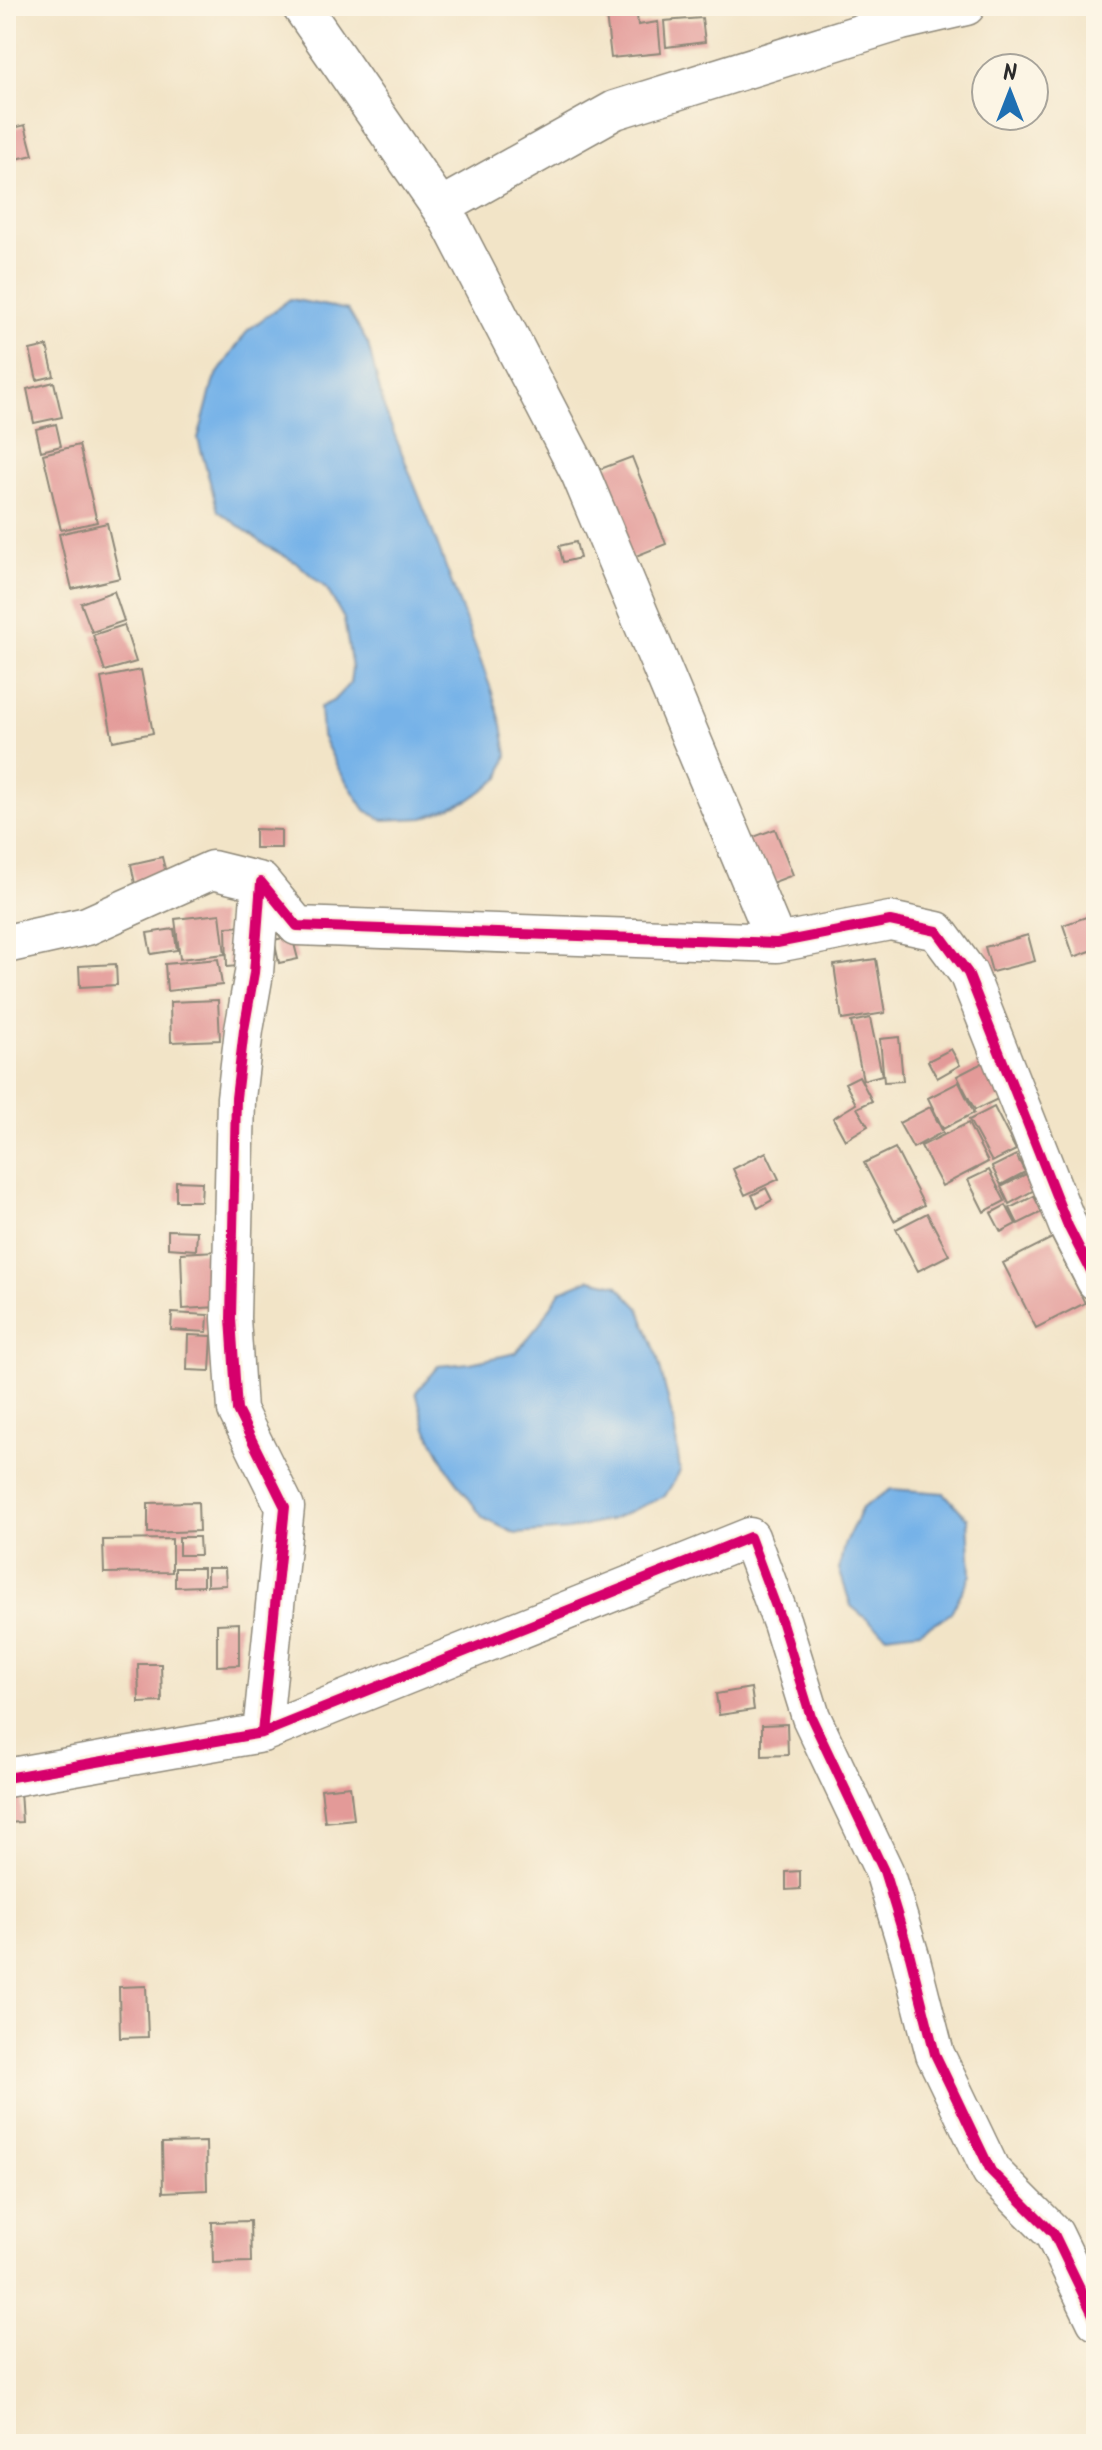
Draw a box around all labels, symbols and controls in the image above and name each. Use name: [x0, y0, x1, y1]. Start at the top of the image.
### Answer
north arrow: [970, 52, 1050, 132]
text: N: [1003, 57, 1017, 92]

